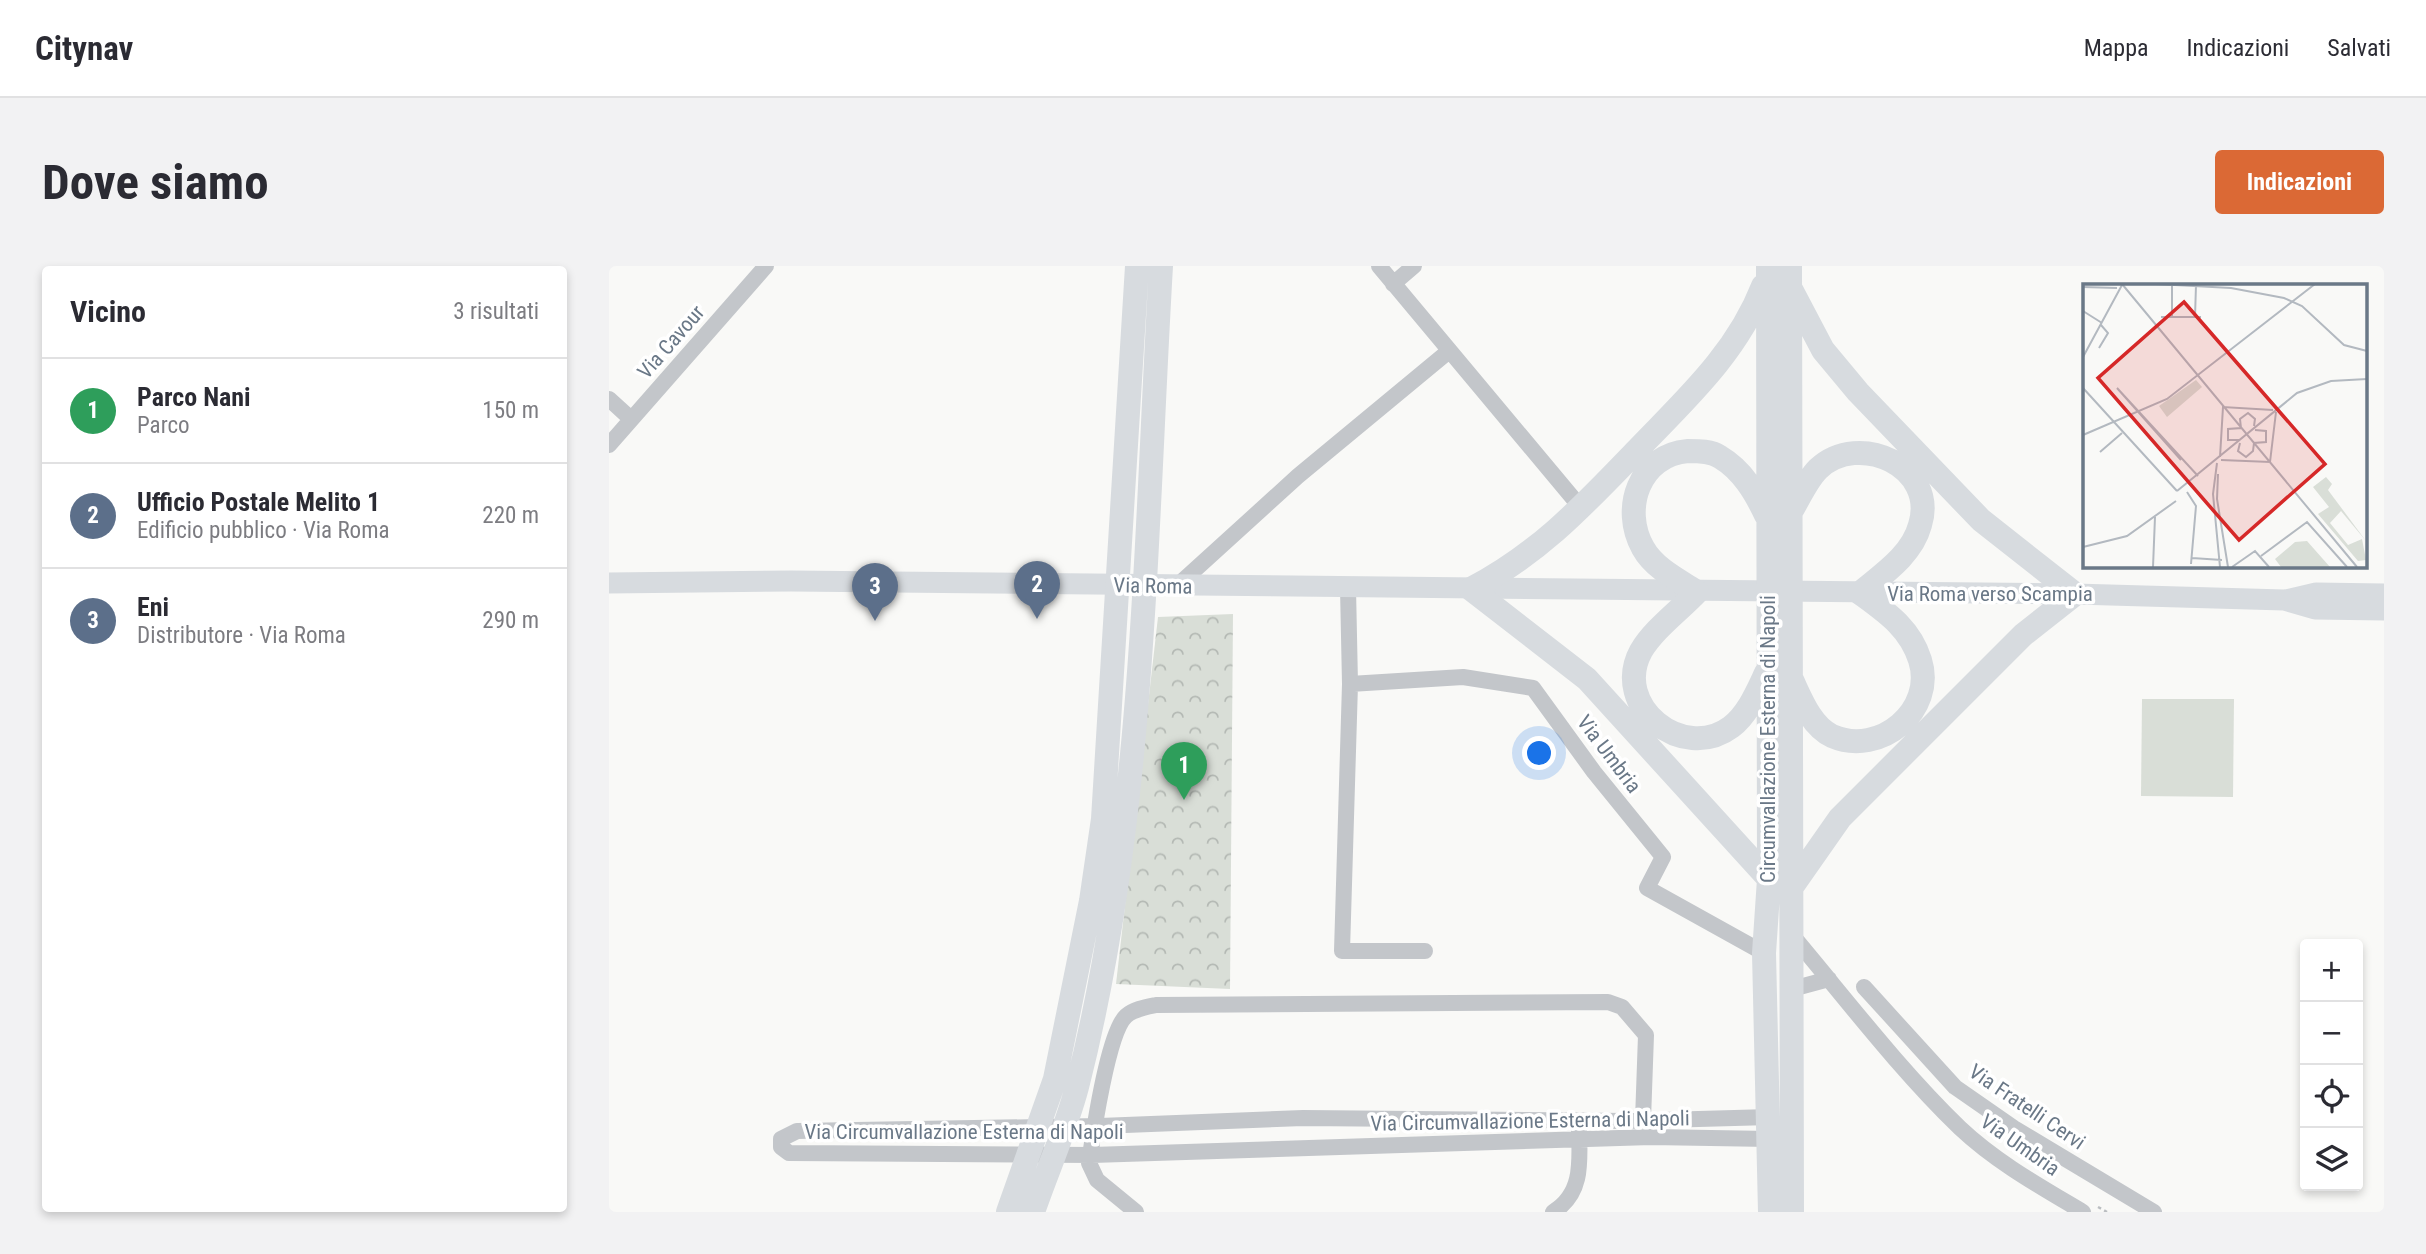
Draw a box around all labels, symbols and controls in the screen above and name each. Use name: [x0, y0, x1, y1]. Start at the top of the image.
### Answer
text: Citynav: [35, 29, 133, 68]
text: Mappa: [2084, 34, 2149, 62]
text: Indicazioni: [2187, 34, 2289, 62]
text: Salvati: [2327, 34, 2391, 62]
button: Indicazioni: [2215, 150, 2384, 214]
text: Dove siamo: [42, 154, 269, 211]
inset map: [2083, 284, 2367, 567]
text: Vicino: [70, 294, 146, 329]
text: 3 risultati: [453, 298, 539, 325]
street label: Via Cavour: [633, 300, 709, 384]
text: Parco Nani: [137, 382, 251, 412]
text: 1: [87, 397, 99, 424]
text: 150 m: [482, 397, 539, 424]
text: Parco: [137, 412, 190, 439]
text: Ufficio Postale Melito 1: [137, 487, 380, 517]
text: 2: [87, 502, 99, 529]
text: 220 m: [482, 502, 539, 529]
text: Edificio pubblico · Via Roma: [137, 517, 390, 544]
pin: 2: [1014, 561, 1060, 619]
pin: 3: [852, 563, 898, 621]
street label: Via Roma: [1113, 573, 1193, 599]
street label: Via Roma verso Scampia: [1887, 582, 2093, 606]
text: Eni: [137, 592, 169, 622]
street label: Circumvallazione Esterna di Napoli: [1756, 595, 1780, 883]
text: 3: [87, 607, 99, 634]
text: 290 m: [482, 607, 539, 634]
text: Distributore · Via Roma: [137, 622, 346, 649]
street label: Via Umbria: [1572, 711, 1646, 797]
your location: [1522, 736, 1556, 770]
pin: 1: [1161, 742, 1207, 800]
map controls: [2300, 939, 2363, 1191]
button: +: [2300, 939, 2363, 1002]
button: −: [2300, 1002, 2363, 1065]
street label: Via Fratelli Cervi: [1964, 1059, 2090, 1155]
button: locate: [2300, 1065, 2363, 1128]
street label: Via Circumvallazione Esterna di Napoli: [1370, 1106, 1690, 1136]
street label: Via Umbria: [1976, 1109, 2064, 1181]
street label: Via Circumvallazione Esterna di Napoli: [804, 1120, 1124, 1144]
button: layers: [2300, 1128, 2363, 1191]

